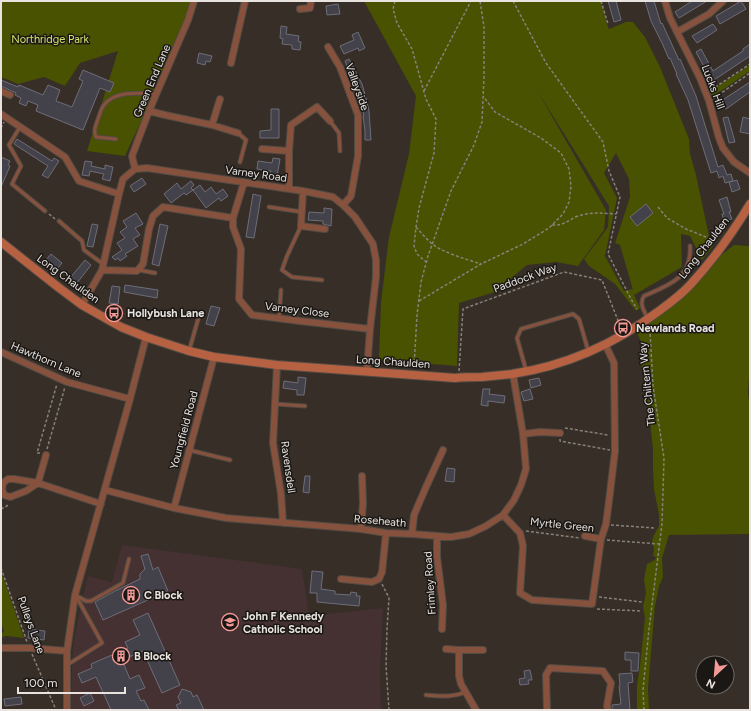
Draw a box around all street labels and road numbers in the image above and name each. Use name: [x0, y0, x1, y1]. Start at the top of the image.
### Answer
street label: Green End Lane: [131, 42, 173, 120]
street label: Valleyside: [342, 62, 372, 112]
street label: Lucks Hill: [699, 63, 727, 111]
street label: Varney Road: [224, 163, 288, 185]
street label: Long Chaulden: [676, 215, 732, 281]
street label: Long Chaulden: [34, 252, 102, 306]
street label: Paddock Way: [491, 260, 559, 295]
street label: Varney Close: [264, 300, 330, 320]
street label: Hawthorn Lane: [9, 339, 83, 381]
street label: The Chiltern Way: [636, 341, 658, 427]
street label: Long Chaulden: [356, 353, 430, 371]
street label: Youngfield Road: [167, 389, 201, 471]
street label: Ravensdell: [278, 440, 298, 494]
street label: Roseheath: [353, 512, 407, 530]
street label: Myrtle Green: [529, 515, 595, 535]
street label: Frimley Road: [421, 551, 439, 615]
street label: Pulleys Lane: [15, 594, 47, 656]

